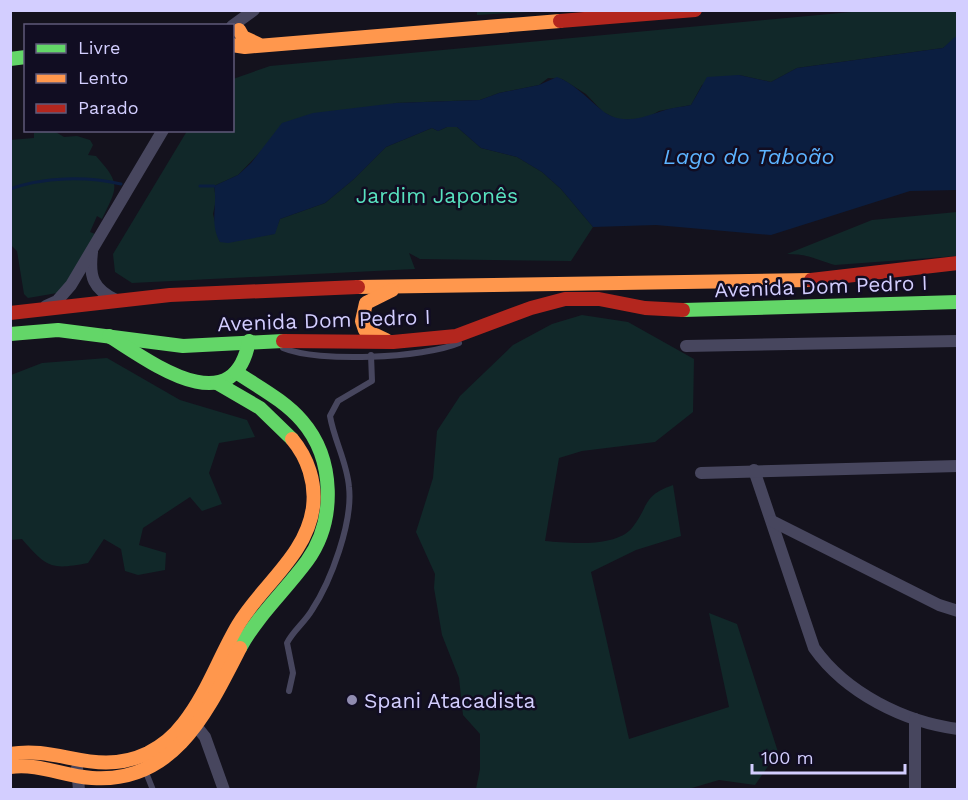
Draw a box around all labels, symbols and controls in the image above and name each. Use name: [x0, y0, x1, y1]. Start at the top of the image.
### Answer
legend: [24, 24, 234, 132]
text: Livre: [78, 37, 120, 58]
text: Lento: [78, 67, 128, 88]
text: Parado: [78, 97, 139, 118]
water label: Lago do Taboão: [663, 144, 835, 169]
park label: Jardim Japonês: [356, 183, 518, 208]
street label: Avenida Dom Pedro I: [714, 270, 928, 302]
street label: Avenida Dom Pedro I: [217, 304, 431, 336]
place label: Spani Atacadista: [364, 688, 535, 713]
marker: Spani Atacadista: [345, 693, 359, 707]
scale bar: [752, 737, 905, 775]
text: 100 m: [761, 747, 814, 768]

